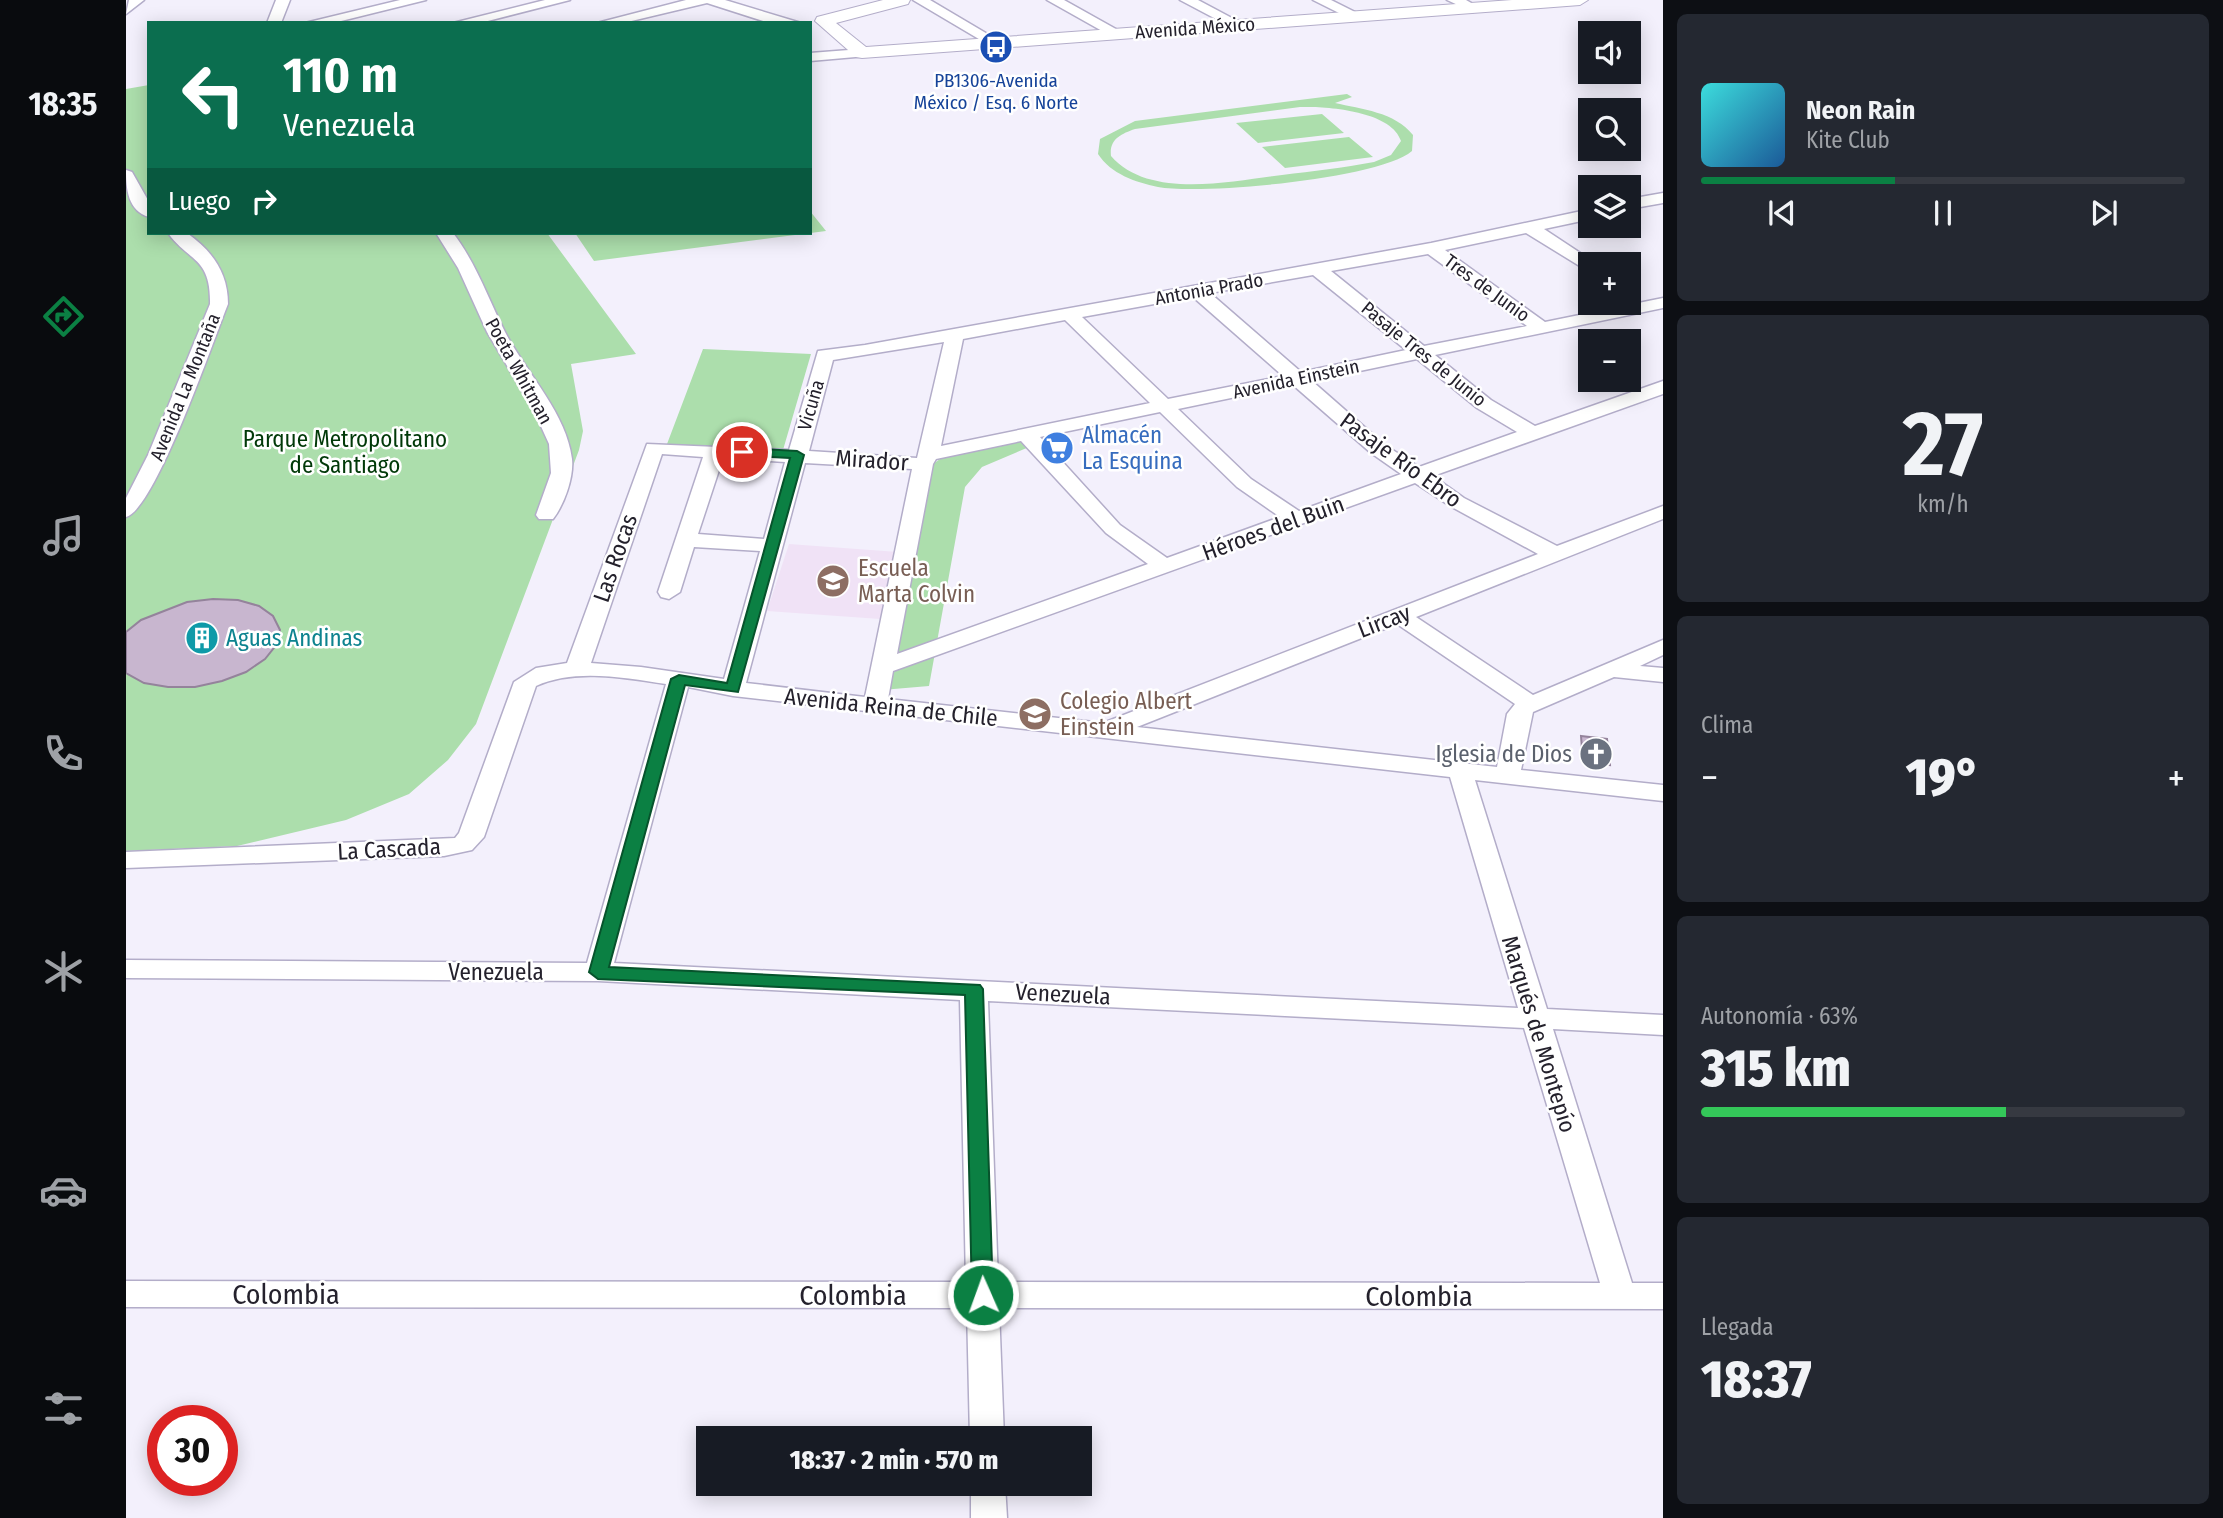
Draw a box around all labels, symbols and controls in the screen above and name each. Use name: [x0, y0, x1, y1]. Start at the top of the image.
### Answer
street label: Avenida México: [1134, 12, 1256, 44]
map controls: [1578, 21, 1641, 392]
button: sound: [1578, 21, 1641, 84]
bus stop icon: PB1306-Avenida México / Esq. 6 Norte: [977, 28, 1015, 66]
text: 110 m: [283, 46, 398, 105]
icon: left: [168, 49, 259, 140]
place label: PB1306-Avenida México / Esq. 6 Norte: [914, 69, 1078, 114]
text: 18:35: [28, 85, 98, 123]
text: Neon Rain: [1806, 95, 1915, 126]
button: search: [1578, 98, 1641, 161]
text: Venezuela: [283, 106, 416, 144]
text: Kite Club: [1806, 126, 1890, 154]
button: layers: [1578, 175, 1641, 238]
icon: right: [245, 182, 283, 220]
text: Luego: [168, 186, 231, 217]
icon: previous: [1763, 194, 1801, 232]
icon: pause: [1924, 194, 1962, 232]
icon: next: [2085, 194, 2123, 232]
street label: Tres de Junio: [1440, 249, 1534, 327]
button: +: [1578, 252, 1641, 315]
street label: Antonia Prado: [1153, 268, 1265, 310]
icon: directions: [39, 292, 88, 341]
street label: Pasaje Tres de Junio: [1357, 297, 1491, 411]
street label: Avenida La Montaña: [145, 310, 225, 464]
street label: Poeta Whitman: [480, 314, 558, 428]
button: −: [1578, 329, 1641, 392]
street label: Avenida Einstein: [1231, 354, 1361, 404]
street label: Vicuña: [793, 377, 829, 433]
text: 27: [1903, 390, 1983, 499]
street label: Pasaje Río Ebro: [1335, 406, 1467, 514]
place label: Almacén La Esquina: [1082, 421, 1183, 475]
pin: [712, 422, 772, 482]
park label: Parque Metropolitano de Santiago: [243, 425, 447, 479]
supermarket icon: Almacén La Esquina: [1038, 429, 1076, 467]
icon: arrive: [723, 433, 761, 471]
street label: Mirador: [835, 443, 909, 477]
street label: Héroes del Buin: [1198, 489, 1348, 567]
text: km/h: [1917, 490, 1969, 518]
street label: Las Rocas: [587, 510, 643, 606]
icon: music: [39, 511, 88, 560]
place label: Escuela Marta Colvin: [858, 554, 975, 608]
school or university icon: Escuela Marta Colvin: [814, 562, 852, 600]
street label: Lircay: [1354, 598, 1415, 644]
building icon: Aguas Andinas: [183, 619, 221, 657]
place label: Aguas Andinas: [226, 624, 363, 652]
street label: Avenida Reina de Chile: [783, 682, 999, 732]
place label: Colegio Albert Einstein: [1060, 687, 1193, 741]
school or university icon: Colegio Albert Einstein: [1016, 695, 1054, 733]
text: Clima: [1701, 711, 1753, 739]
icon: phone: [39, 729, 88, 778]
church icon: Iglesia de Dios: [1577, 735, 1615, 773]
place label: Iglesia de Dios: [1435, 740, 1572, 768]
text: 19°: [1906, 746, 1980, 809]
text: −: [1701, 755, 1718, 801]
text: +: [2168, 755, 2185, 801]
street label: La Cascada: [337, 832, 441, 866]
street label: Marqués de Montepío: [1496, 932, 1582, 1136]
icon: climate: [39, 947, 88, 996]
street label: Venezuela: [448, 958, 544, 986]
street label: Venezuela: [1015, 978, 1111, 1010]
text: Autonomía · 63%: [1701, 1002, 1858, 1030]
text: 315 km: [1701, 1037, 1851, 1100]
icon: car: [39, 1166, 88, 1215]
position arrow: [946, 1258, 1020, 1332]
street label: Colombia: [232, 1278, 340, 1311]
street label: Colombia: [799, 1279, 907, 1312]
street label: Colombia: [1365, 1280, 1473, 1313]
text: Llegada: [1701, 1313, 1773, 1341]
text: 18:37: [1701, 1348, 1812, 1411]
icon: filters: [39, 1384, 88, 1433]
speed limit sign: 30: [147, 1405, 238, 1496]
text: 18:37 · 2 min · 570 m: [790, 1445, 998, 1476]

